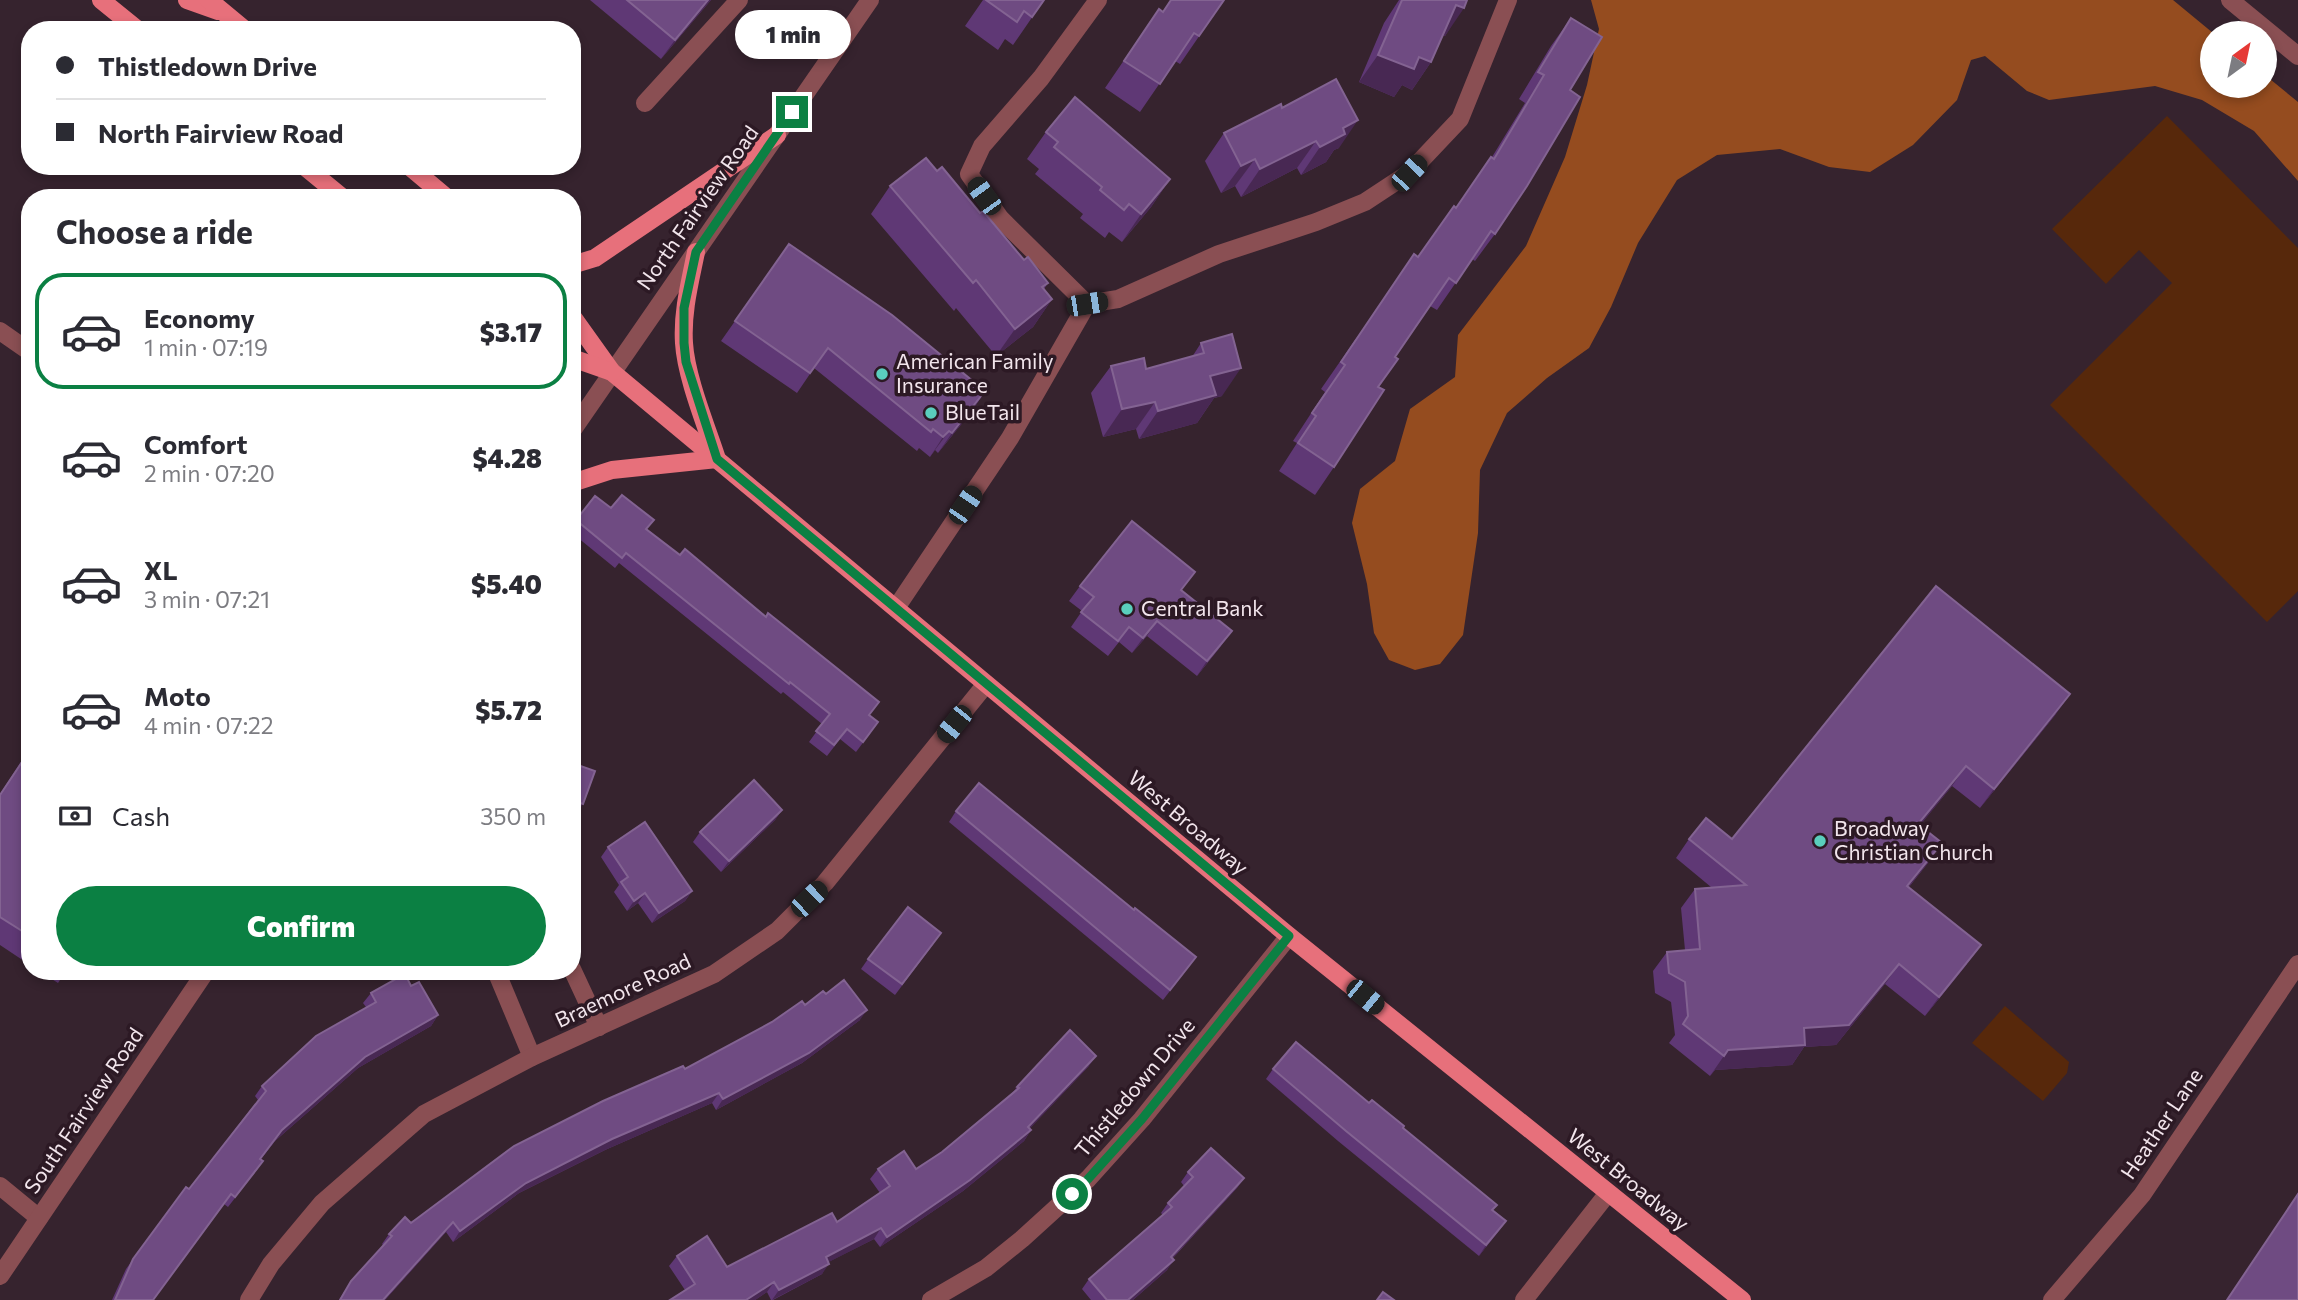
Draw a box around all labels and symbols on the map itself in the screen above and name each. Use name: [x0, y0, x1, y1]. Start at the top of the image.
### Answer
callout: 1 min: [734, 10, 850, 60]
north arrow: [2200, 21, 2277, 98]
route end: [776, 96, 808, 128]
street label: North Fairview Road: [631, 120, 763, 294]
car: [1387, 150, 1432, 196]
car: [964, 173, 1005, 219]
car: [1065, 290, 1110, 318]
place label: American Family Insurance: [896, 348, 1054, 397]
marker: American Family Insurance: [874, 366, 890, 382]
place label: BlueTail: [945, 399, 1020, 424]
marker: BlueTail: [923, 405, 939, 421]
car: [945, 482, 986, 528]
place label: Central Bank: [1141, 595, 1264, 620]
marker: Central Bank: [1119, 601, 1135, 617]
car: [933, 701, 976, 747]
street label: West Broadway: [1124, 765, 1254, 879]
place label: Broadway Christian Church: [1834, 815, 1993, 864]
marker: Broadway Christian Church: [1812, 833, 1828, 849]
car: [787, 877, 832, 921]
street label: Braemore Road: [551, 947, 694, 1032]
car: [1343, 976, 1388, 1018]
street label: Thistledown Drive: [1069, 1013, 1199, 1161]
street label: South Fairview Road: [18, 1023, 148, 1198]
street label: Heather Lane: [2115, 1063, 2207, 1183]
street label: West Broadway: [1563, 1122, 1695, 1235]
route start: [1056, 1178, 1088, 1210]

